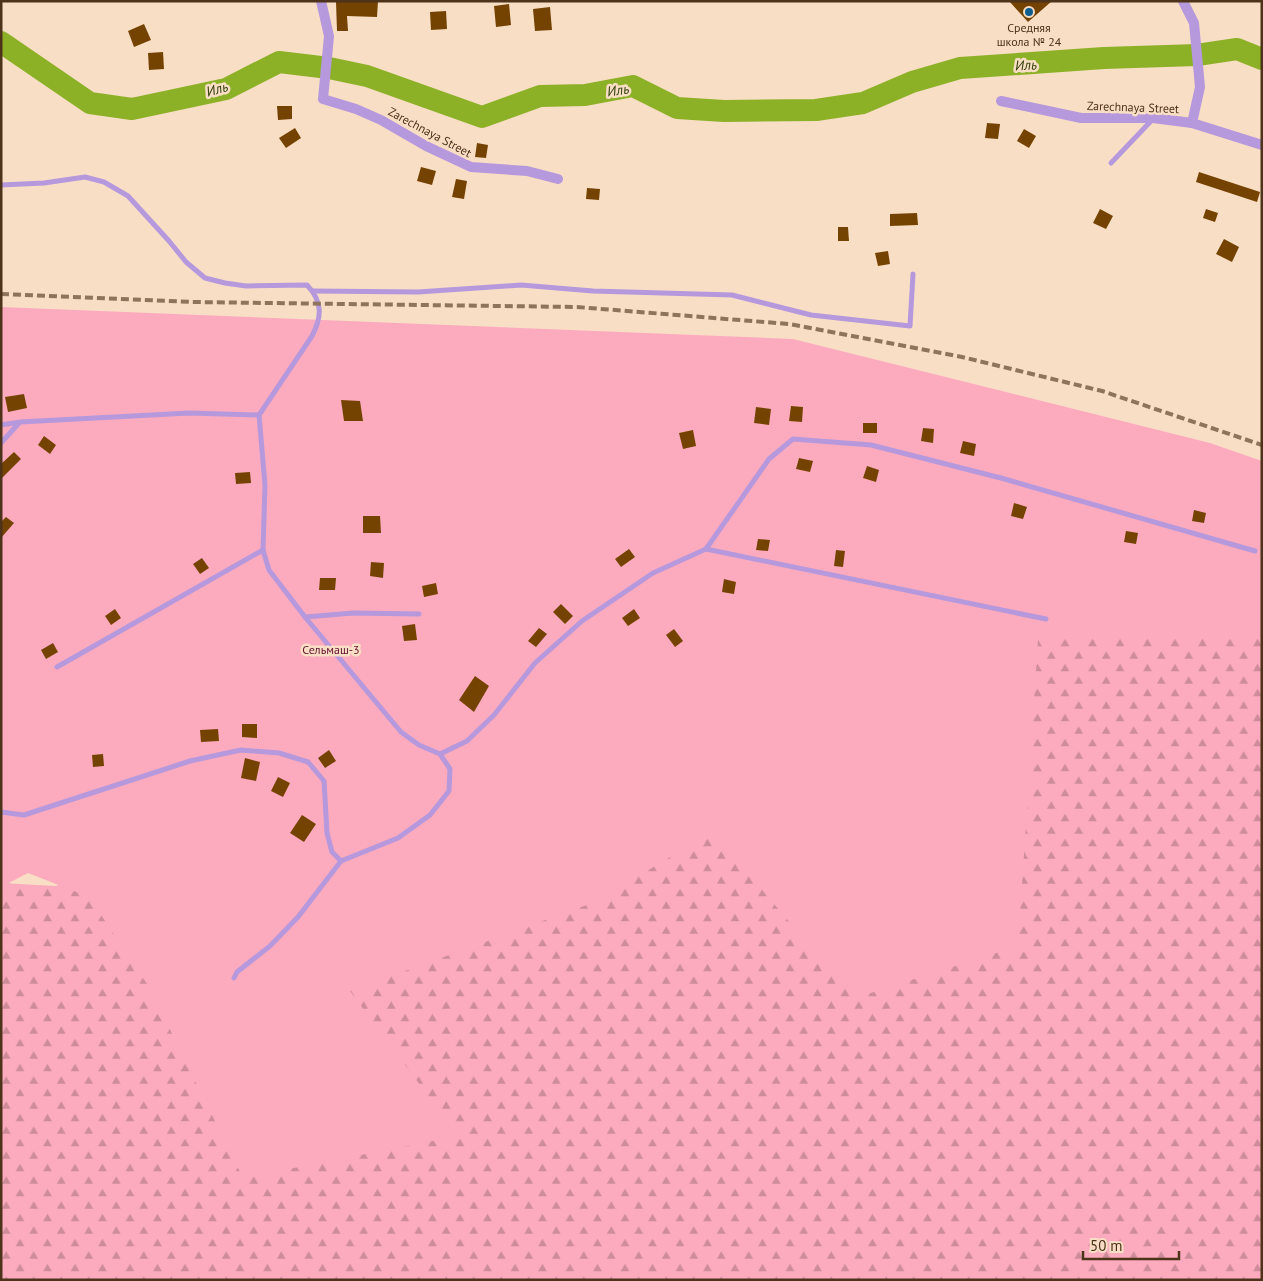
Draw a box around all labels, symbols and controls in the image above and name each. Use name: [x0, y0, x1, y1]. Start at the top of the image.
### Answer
marker: Средняя школа № 24: [1023, 6, 1035, 18]
place label: Средняя школа № 24: [997, 20, 1062, 49]
water label: Иль: [1014, 55, 1038, 75]
water label: Иль: [204, 77, 230, 101]
water label: Иль: [606, 80, 630, 100]
street label: Zarechnaya Street: [1087, 98, 1179, 116]
street label: Zarechnaya Street: [386, 104, 474, 160]
park label: Сельмаш-3: [302, 642, 360, 657]
scale bar: [1083, 1228, 1179, 1260]
text: 50 m: [1090, 1236, 1123, 1255]

